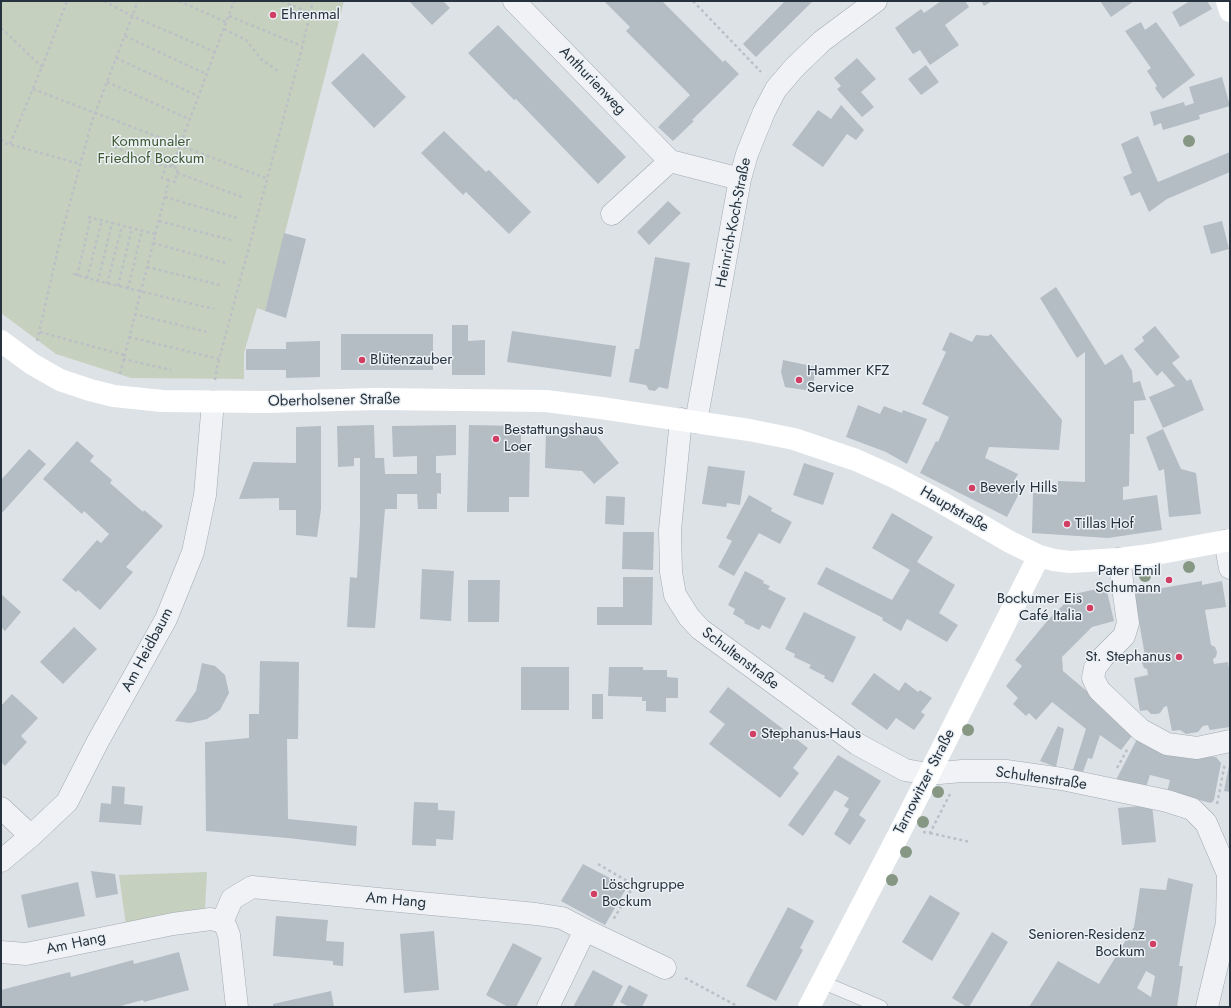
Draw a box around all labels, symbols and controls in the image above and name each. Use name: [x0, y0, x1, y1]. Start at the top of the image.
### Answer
place label: Ehrenmal: [281, 6, 340, 24]
marker: Ehrenmal: [268, 10, 278, 20]
street label: Anthurienweg: [555, 43, 629, 119]
park label: Kommunaler Friedhof Bockum: [97, 133, 205, 168]
street label: Heinrich-Koch-Straße: [713, 156, 755, 290]
place label: Blütenzauber: [370, 351, 452, 369]
marker: Blütenzauber: [357, 355, 367, 365]
place label: Hammer KFZ Service: [807, 362, 889, 397]
marker: Hammer KFZ Service: [794, 375, 804, 385]
street label: Oberholsener Straße: [268, 391, 400, 411]
place label: Bestattungshaus Loer: [504, 421, 604, 456]
marker: Bestattungshaus Loer: [491, 434, 501, 444]
place label: Beverly Hills: [980, 479, 1057, 497]
street label: Hauptstraße: [917, 483, 991, 537]
marker: Beverly Hills: [967, 483, 977, 493]
place label: Tillas Hof: [1075, 515, 1134, 533]
marker: Tillas Hof: [1062, 519, 1072, 529]
place label: Pater Emil Schumann: [1095, 562, 1161, 597]
marker: Pater Emil Schumann: [1164, 575, 1174, 585]
place label: Bockumer Eis Café Italia: [997, 590, 1082, 625]
marker: Bockumer Eis Café Italia: [1085, 603, 1095, 613]
street label: Am Heidbaum: [118, 605, 178, 695]
street label: Schultenstraße: [698, 624, 782, 694]
place label: St. Stephanus: [1085, 648, 1171, 666]
marker: St. Stephanus: [1174, 652, 1184, 662]
place label: Stephanus-Haus: [761, 725, 861, 743]
street label: Tarnowitzer Straße: [891, 726, 959, 838]
marker: Stephanus-Haus: [748, 729, 758, 739]
street label: Schultenstraße: [994, 764, 1088, 794]
place label: Löschgruppe Bockum: [602, 876, 684, 911]
street label: Am Hang: [365, 889, 427, 913]
marker: Löschgruppe Bockum: [589, 889, 599, 899]
place label: Senioren-Residenz Bockum: [1028, 926, 1145, 961]
street label: Am Hang: [45, 929, 107, 959]
marker: Senioren-Residenz Bockum: [1148, 939, 1158, 949]

